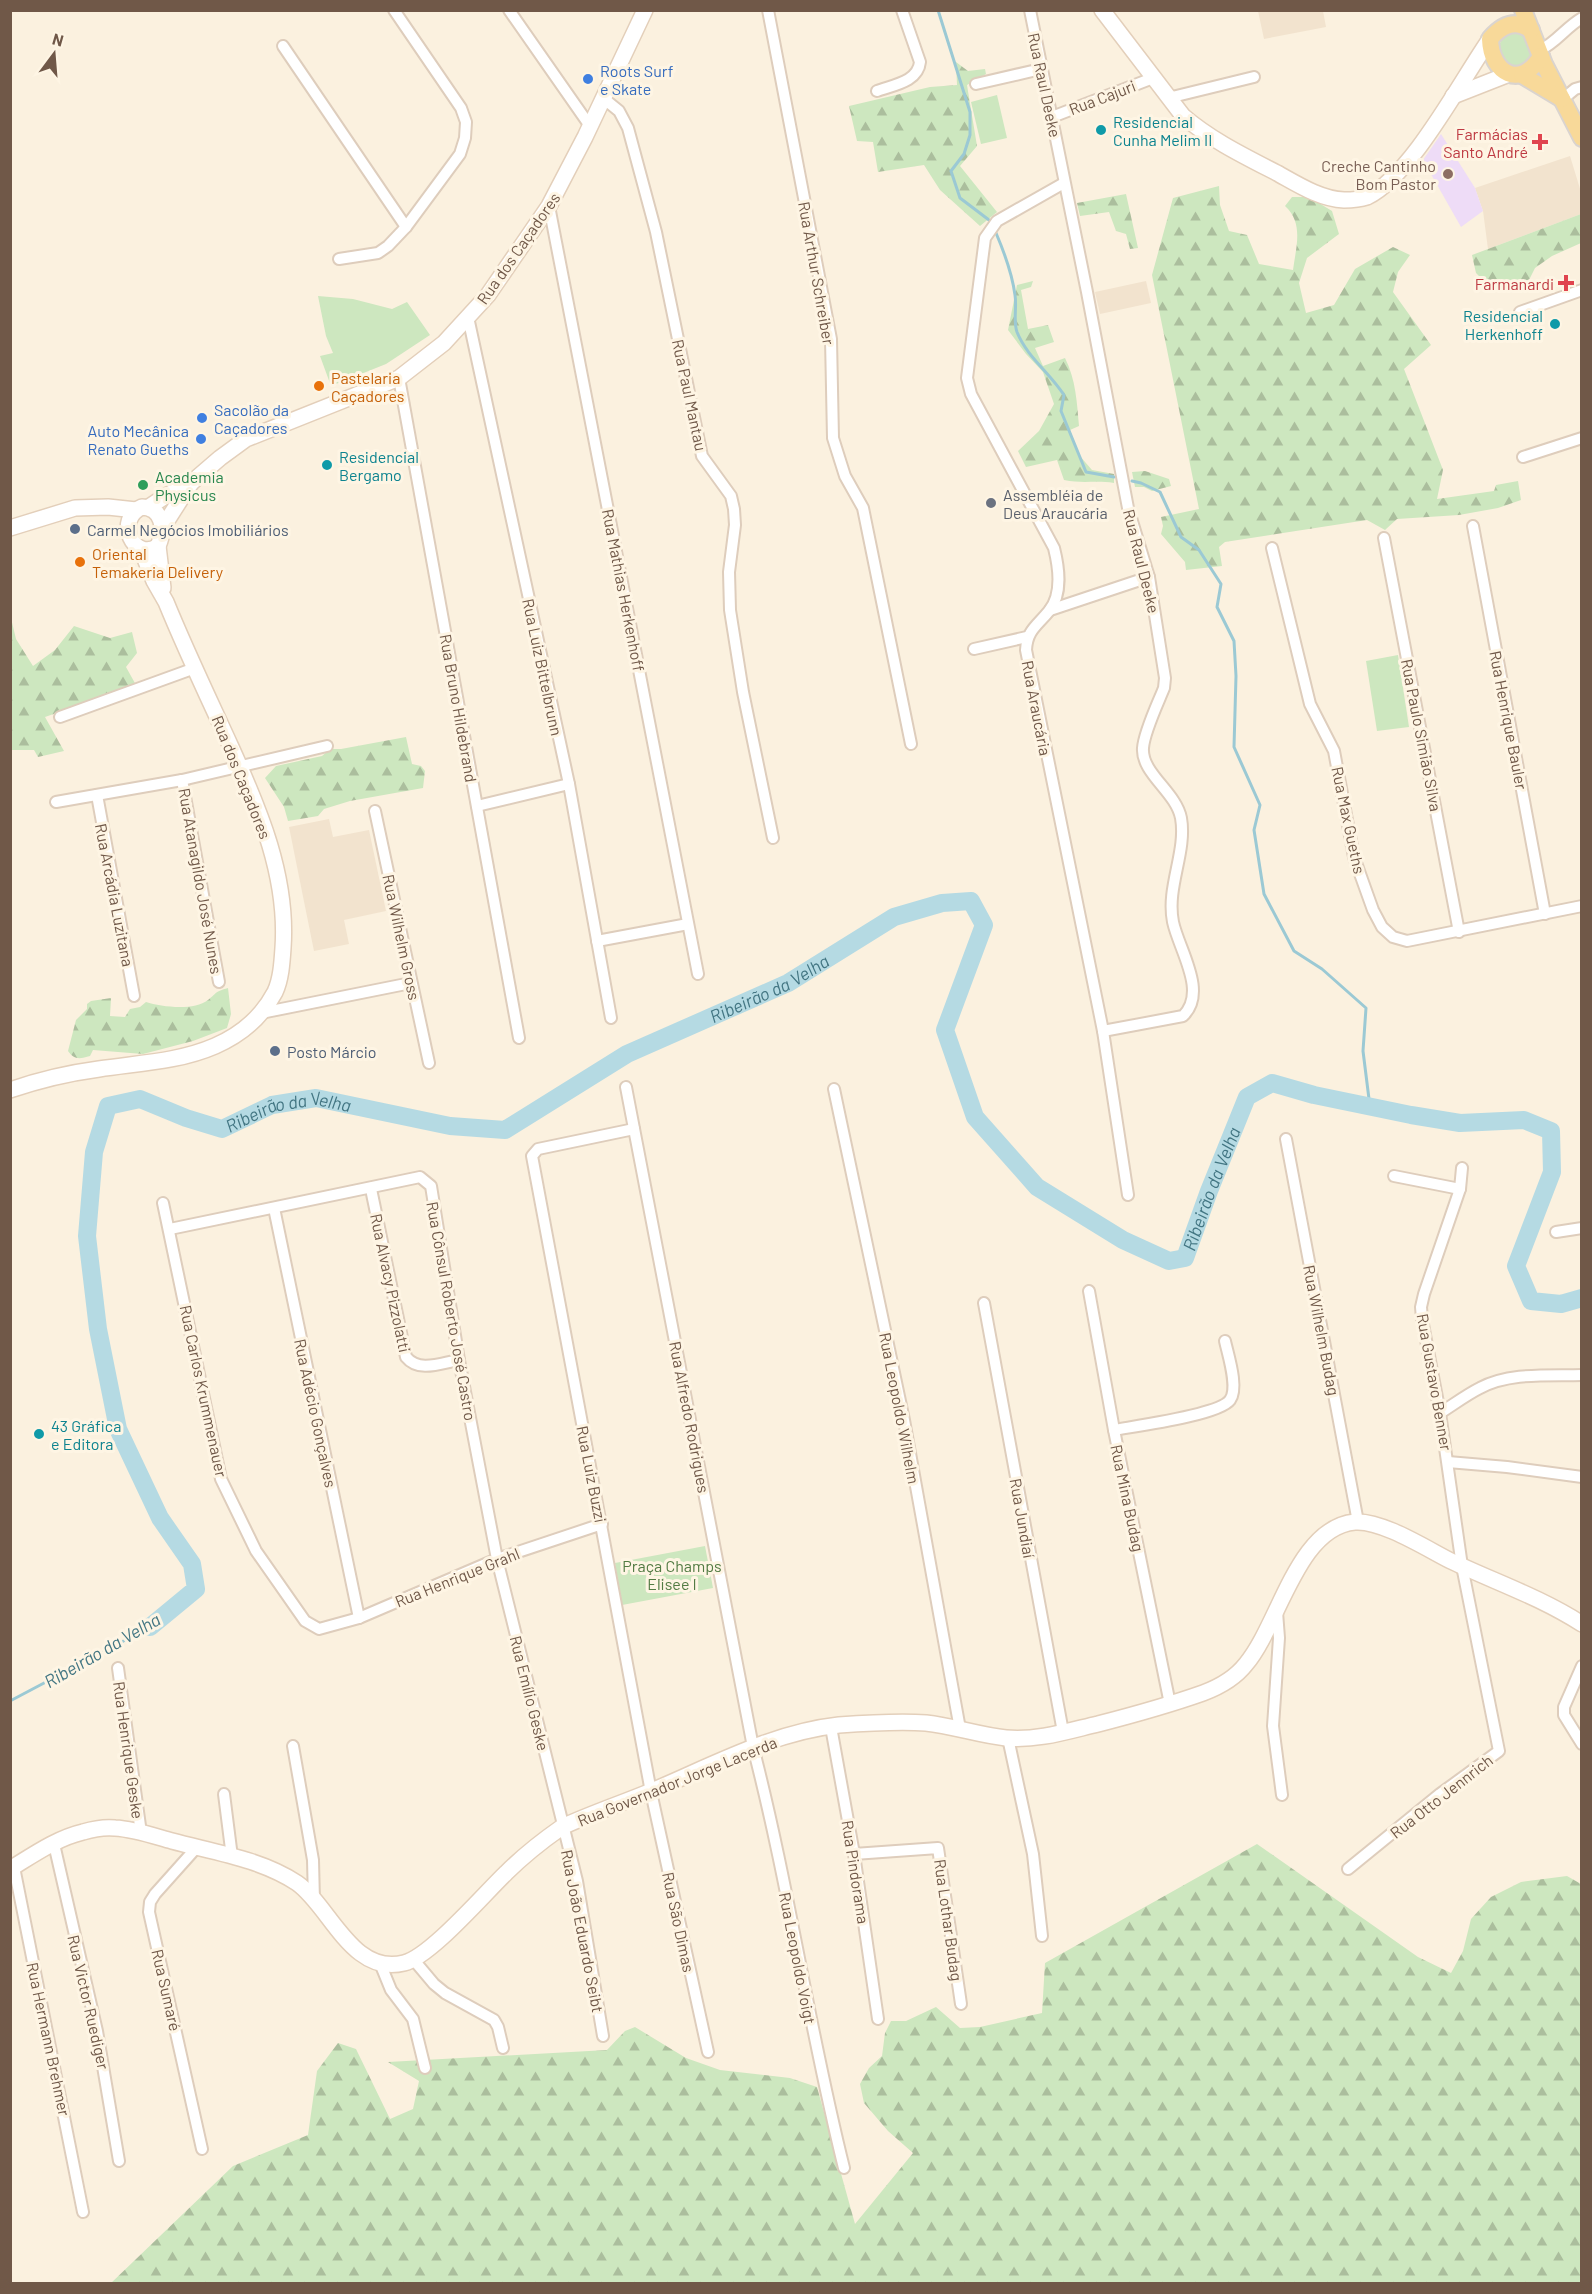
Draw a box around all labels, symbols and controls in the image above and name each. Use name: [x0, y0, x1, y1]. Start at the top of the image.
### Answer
north arrow: [24, 24, 84, 84]
text: N: [51, 29, 66, 50]
street label: Rua Raul Deeke: [1025, 31, 1065, 139]
place label: Roots Surf e Skate: [600, 61, 674, 98]
marker: Roots Surf e Skate: [581, 72, 595, 86]
street label: Rua Cajuri: [1066, 76, 1138, 118]
place label: Residencial Cunha Melim II: [1113, 112, 1212, 149]
marker: Residencial Cunha Melim II: [1094, 123, 1108, 137]
place label: Farmácias Santo André: [1443, 124, 1528, 161]
marker: Farmácias Santo André: [1533, 135, 1547, 149]
place label: Creche Cantinho Bom Pastor: [1321, 156, 1436, 193]
marker: Creche Cantinho Bom Pastor: [1441, 167, 1455, 181]
street label: Rua dos Caçadores: [472, 189, 564, 307]
street label: Rua Arthur Schreiber: [795, 200, 839, 346]
place label: Farmanardi: [1475, 274, 1554, 293]
marker: Farmanardi: [1559, 276, 1573, 290]
place label: Residencial Herkenhoff: [1463, 306, 1543, 343]
marker: Residencial Herkenhoff: [1548, 317, 1562, 331]
street label: Rua Paul Mantau: [669, 337, 711, 453]
place label: Pastelaria Caçadores: [331, 368, 405, 405]
marker: Pastelaria Caçadores: [312, 379, 326, 393]
place label: Sacolão da Caçadores: [214, 400, 289, 437]
marker: Sacolão da Caçadores: [195, 411, 209, 425]
place label: Auto Mecânica Renato Gueths: [88, 421, 189, 458]
marker: Auto Mecânica Renato Gueths: [194, 432, 208, 446]
place label: Residencial Bergamo: [339, 447, 419, 484]
marker: Residencial Bergamo: [320, 458, 334, 472]
place label: Academia Physicus: [155, 467, 224, 504]
marker: Academia Physicus: [136, 478, 150, 492]
place label: Assembléia de Deus Araucária: [1003, 485, 1108, 522]
marker: Assembléia de Deus Araucária: [984, 496, 998, 510]
street label: Rua Mathias Herkenhoff: [599, 507, 649, 673]
street label: Rua Raul Deeke: [1120, 507, 1164, 615]
place label: Carmel Negócios Imobiliários: [87, 520, 289, 539]
marker: Carmel Negócios Imobiliários: [68, 522, 82, 536]
place label: Oriental Temakeria Delivery: [92, 544, 224, 581]
marker: Oriental Temakeria Delivery: [73, 555, 87, 569]
street label: Rua Luiz Bittelbrunn: [519, 597, 567, 737]
street label: Rua Bruno Hildebrand: [437, 632, 481, 784]
street label: Rua Henrique Bauler: [1486, 649, 1532, 791]
street label: Rua Paulo Simião Silva: [1398, 657, 1446, 813]
street label: Rua Araucária: [1018, 659, 1056, 757]
street label: Rua dos Caçadores: [209, 712, 275, 842]
street label: Rua Max Gueths: [1328, 765, 1370, 875]
street label: Rua Atanagildo José Nunes: [175, 787, 227, 975]
street label: Rua Arcádia Luzitana: [92, 822, 138, 968]
street label: Rua Wilhelm Gross: [379, 872, 425, 1002]
water label: Ribeirão da Velha: [706, 949, 833, 1027]
place label: Posto Márcio: [287, 1042, 377, 1061]
marker: Posto Márcio: [268, 1044, 282, 1058]
water label: Ribeirão da Velha: [222, 1086, 353, 1137]
water label: Ribeirão da Velha: [1178, 1124, 1245, 1254]
street label: Rua Cônsul Roberto José Castro: [423, 1200, 481, 1422]
street label: Rua Alvacy Pizzolatti: [367, 1212, 415, 1354]
street label: Rua Wilhelm Budag: [1300, 1263, 1344, 1397]
street label: Rua Carlos Krummenauer: [176, 1303, 232, 1479]
street label: Rua Gustavo Benner: [1414, 1312, 1456, 1452]
street label: Rua Leopoldo Wilhelm: [876, 1331, 924, 1485]
street label: Rua Adécio Gonçalves: [291, 1337, 341, 1489]
street label: Rua Alfredo Rodrigues: [666, 1340, 714, 1494]
place label: 43 Gráfica e Editora: [51, 1416, 121, 1453]
street label: Rua Luiz Buzzi: [573, 1424, 611, 1524]
marker: 43 Gráfica e Editora: [32, 1427, 46, 1441]
street label: Rua Mina Budag: [1107, 1443, 1149, 1553]
street label: Rua Jundiaí: [1007, 1477, 1039, 1560]
street label: Rua Henrique Grahl: [392, 1543, 522, 1611]
park label: Praça Champs Elisee I: [622, 1556, 722, 1593]
water label: Ribeirão da Velha: [40, 1608, 164, 1692]
street label: Rua Emílio Geske: [507, 1634, 553, 1752]
street label: Rua Henrique Geske: [110, 1680, 148, 1820]
street label: Rua Governador Jorge Lacerda: [574, 1732, 780, 1830]
street label: Rua Otto Jennrich: [1386, 1750, 1496, 1842]
street label: Rua Pindorama: [838, 1819, 874, 1925]
street label: Rua João Eduardo Seibt: [558, 1848, 608, 2014]
street label: Rua Lothar Budag: [931, 1858, 967, 1982]
street label: Rua São Dimas: [659, 1870, 699, 1974]
street label: Rua Leopoldo Voigt: [776, 1891, 820, 2025]
street label: Rua Victor Ruediger: [64, 1933, 114, 2071]
street label: Rua Sumaré: [148, 1947, 186, 2033]
street label: Rua Hermann Brehmer: [23, 1960, 75, 2118]

